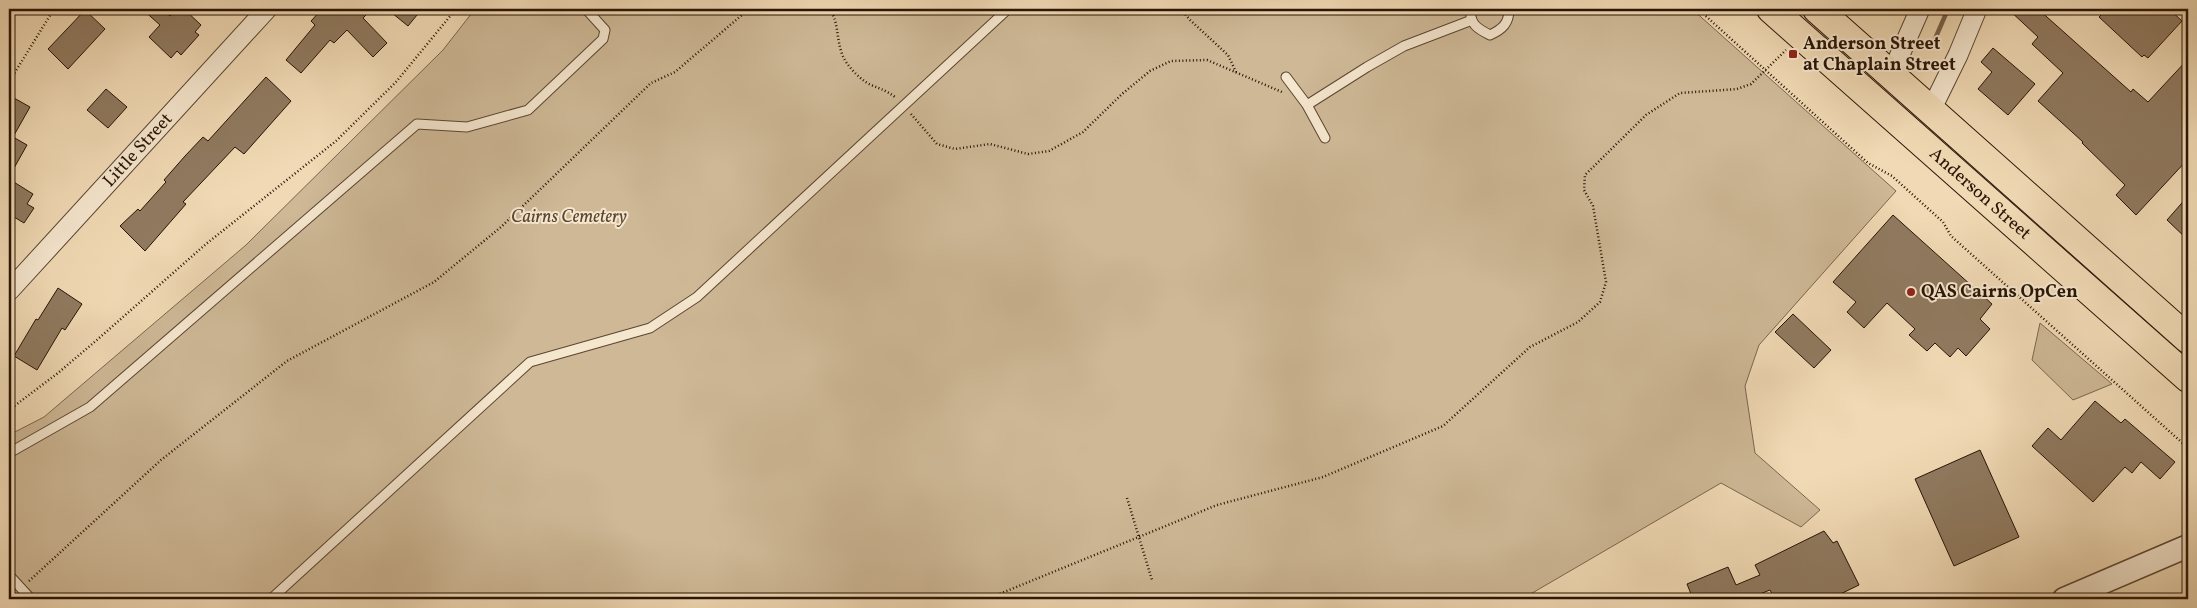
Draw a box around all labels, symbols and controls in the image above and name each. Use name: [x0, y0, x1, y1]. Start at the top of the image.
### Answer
place label: Anderson Street at Chaplain Street: [1803, 32, 1956, 78]
marker: Anderson Street at Chaplain Street: [1787, 48, 1799, 60]
street label: Little Street: [97, 107, 178, 193]
street label: Anderson Street: [1924, 142, 2036, 246]
park label: Cairns Cemetery: [511, 205, 627, 230]
place label: QAS Cairns OpCen: [1921, 280, 2078, 305]
marker: QAS Cairns OpCen: [1905, 286, 1917, 298]

